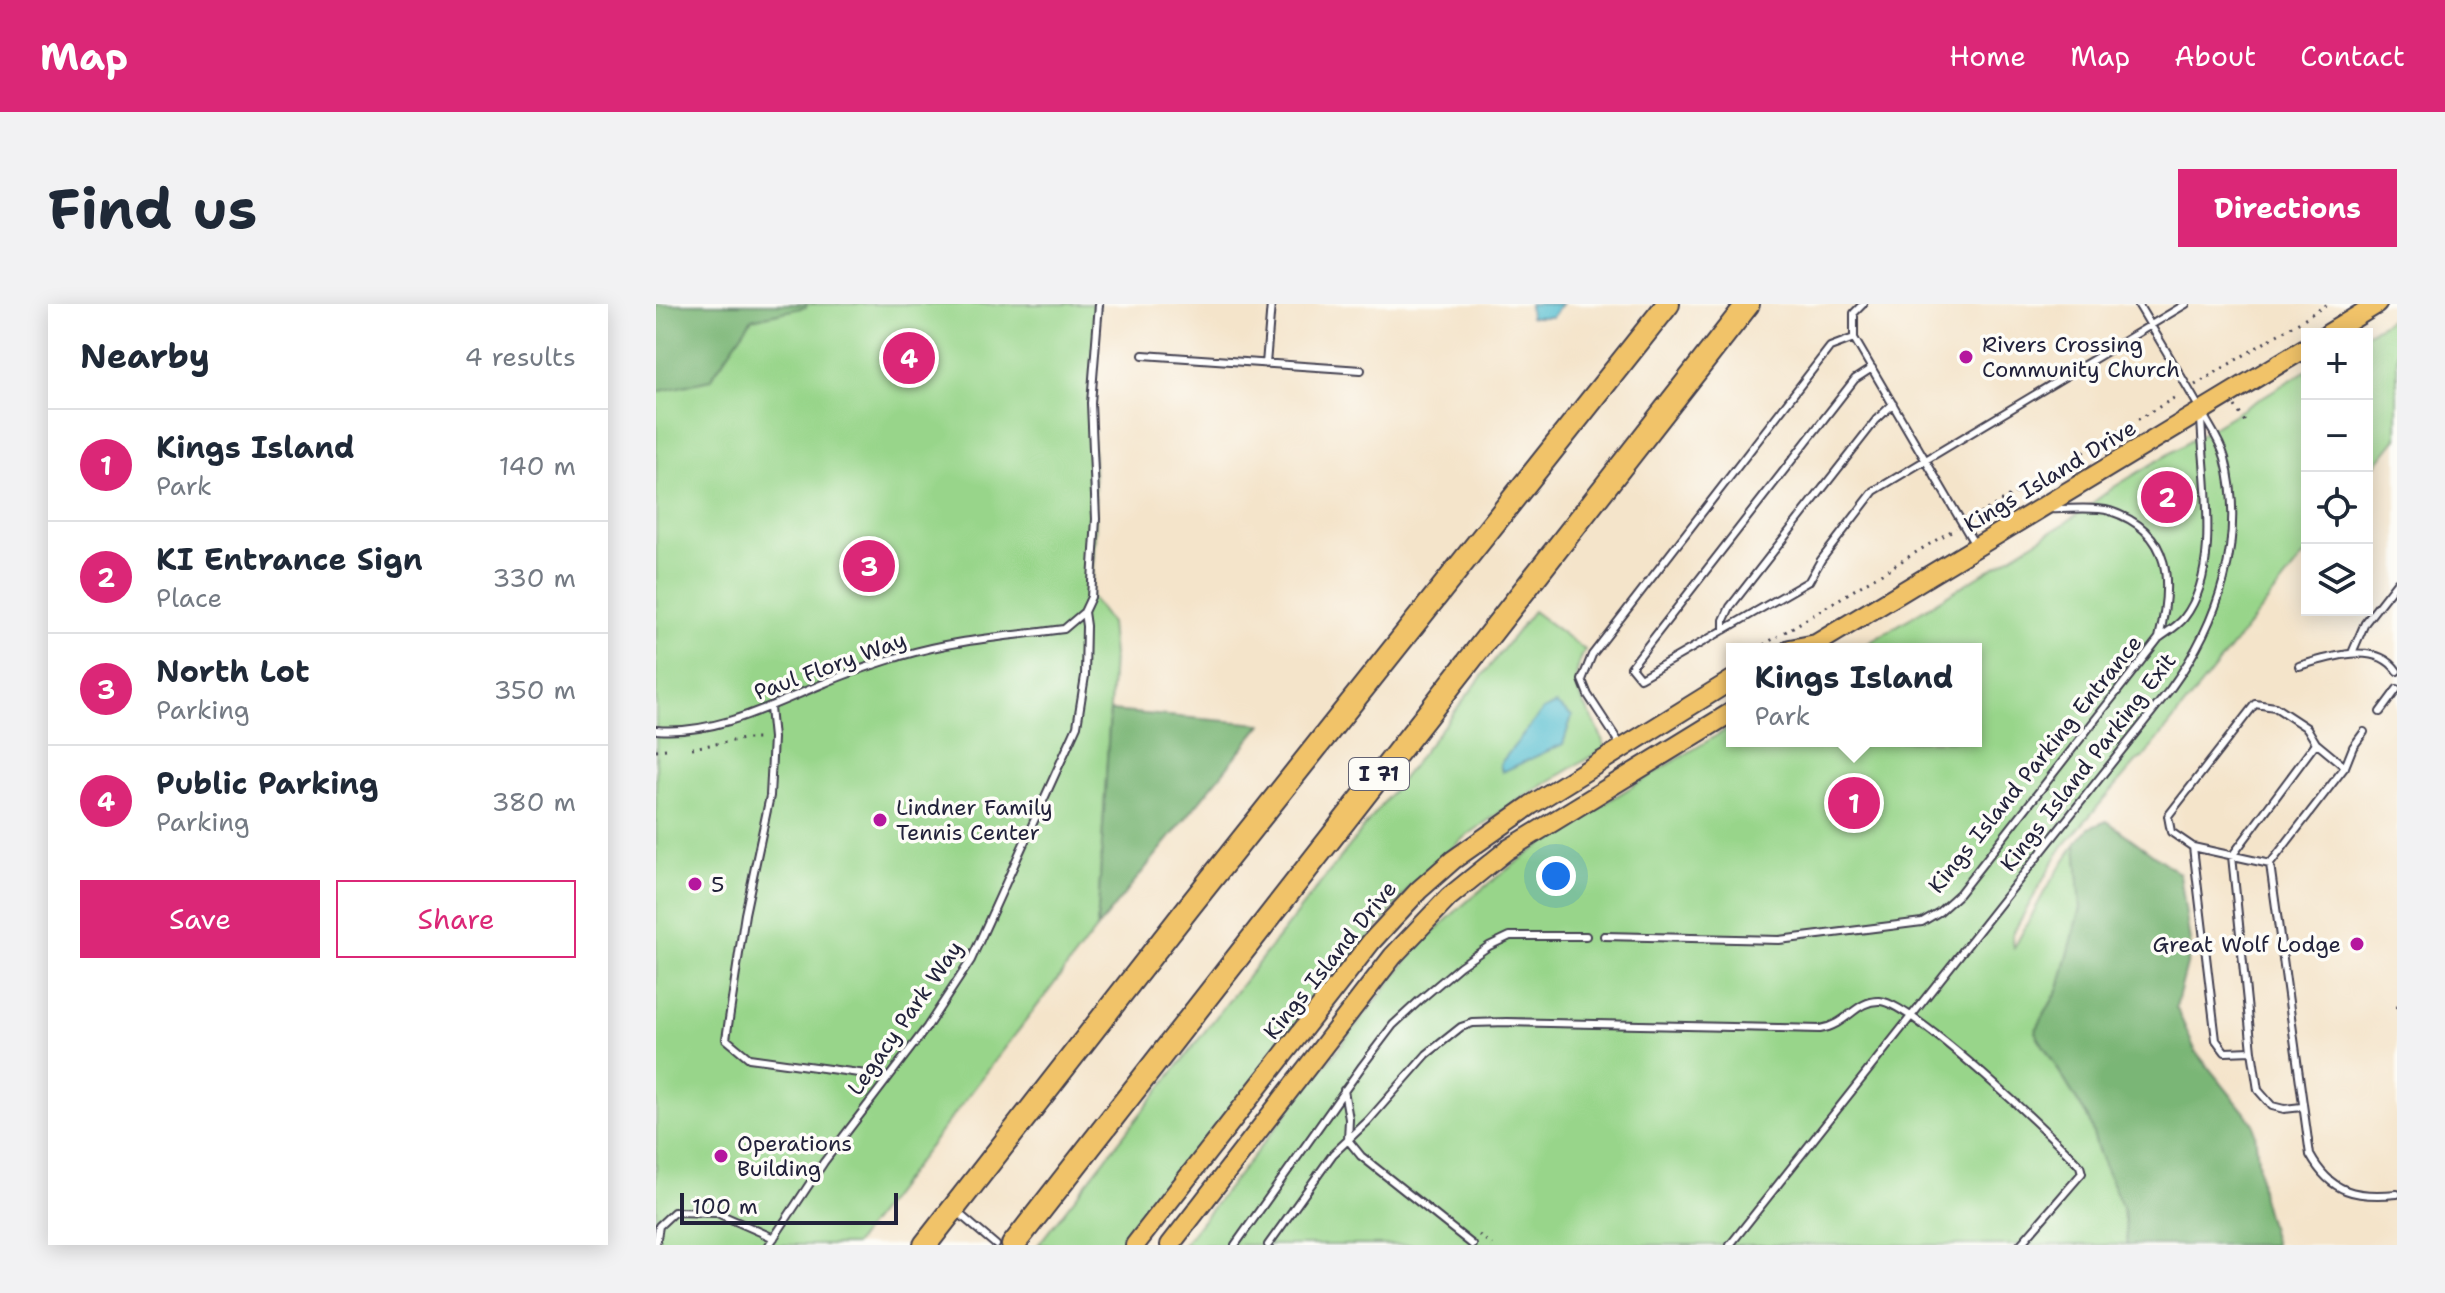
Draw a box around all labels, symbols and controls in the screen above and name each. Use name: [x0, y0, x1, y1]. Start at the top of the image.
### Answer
text: Map: [40, 31, 128, 82]
text: Home: [1949, 37, 2026, 75]
text: Map: [2070, 37, 2130, 75]
text: About: [2174, 37, 2256, 75]
text: Contact: [2300, 37, 2405, 75]
button: Directions: [2178, 169, 2397, 247]
text: Find us: [48, 171, 257, 246]
pin: 4: [883, 328, 935, 388]
map controls: [2301, 328, 2373, 616]
button: +: [2301, 328, 2373, 400]
place label: Rivers Crossing Community Church: [1982, 330, 2180, 384]
text: Nearby: [80, 333, 210, 379]
text: 4 results: [464, 339, 576, 374]
marker: Rivers Crossing Community Church: [1957, 348, 1975, 366]
button: −: [2301, 400, 2373, 472]
street label: Kings Island Drive: [1958, 413, 2142, 539]
text: Kings Island: [156, 427, 355, 468]
text: 1: [100, 448, 112, 483]
text: 140 m: [499, 448, 576, 483]
pin: 2: [2141, 467, 2193, 527]
text: Park: [156, 468, 212, 503]
button: locate: [2301, 472, 2373, 544]
pin: 3: [843, 536, 895, 596]
text: KI Entrance Sign: [156, 539, 423, 580]
button: layers: [2301, 544, 2373, 616]
text: 2: [97, 560, 115, 595]
text: 330 m: [492, 560, 576, 595]
text: Place: [156, 580, 222, 615]
street label: Paul Flory Way: [750, 625, 910, 707]
street label: Kings Island Parking Entrance: [1922, 629, 2148, 899]
popup: [1726, 643, 1982, 747]
street label: Kings Island Parking Exit: [1994, 647, 2182, 877]
text: North Lot: [156, 651, 310, 692]
text: Kings Island: [1755, 657, 1953, 698]
text: 3: [97, 672, 115, 707]
text: 350 m: [493, 672, 576, 707]
text: Parking: [156, 692, 250, 727]
text: Park: [1755, 698, 1810, 733]
road number: I 71: [1349, 758, 1409, 790]
text: Public Parking: [156, 763, 378, 804]
pin: 1: [1828, 773, 1880, 833]
text: 4: [97, 784, 115, 819]
text: 380 m: [491, 784, 576, 819]
place label: Lindner Family Tennis Center: [896, 793, 1053, 847]
text: Parking: [156, 804, 250, 839]
marker: Lindner Family Tennis Center: [871, 811, 889, 829]
your location: [1536, 856, 1576, 896]
place label: 5: [711, 870, 725, 899]
marker: 5: [686, 875, 704, 893]
street label: Kings Island Drive: [1257, 875, 1403, 1045]
button: Save: [80, 880, 320, 958]
button: Share: [336, 880, 576, 958]
place label: Great Wolf Lodge: [2152, 930, 2341, 959]
street label: Legacy Park Way: [841, 935, 969, 1101]
marker: Great Wolf Lodge: [2348, 935, 2366, 953]
place label: Operations Building: [737, 1129, 852, 1183]
marker: Operations Building: [712, 1147, 730, 1165]
scale bar: [680, 1189, 898, 1225]
text: 100 m: [692, 1192, 758, 1221]

